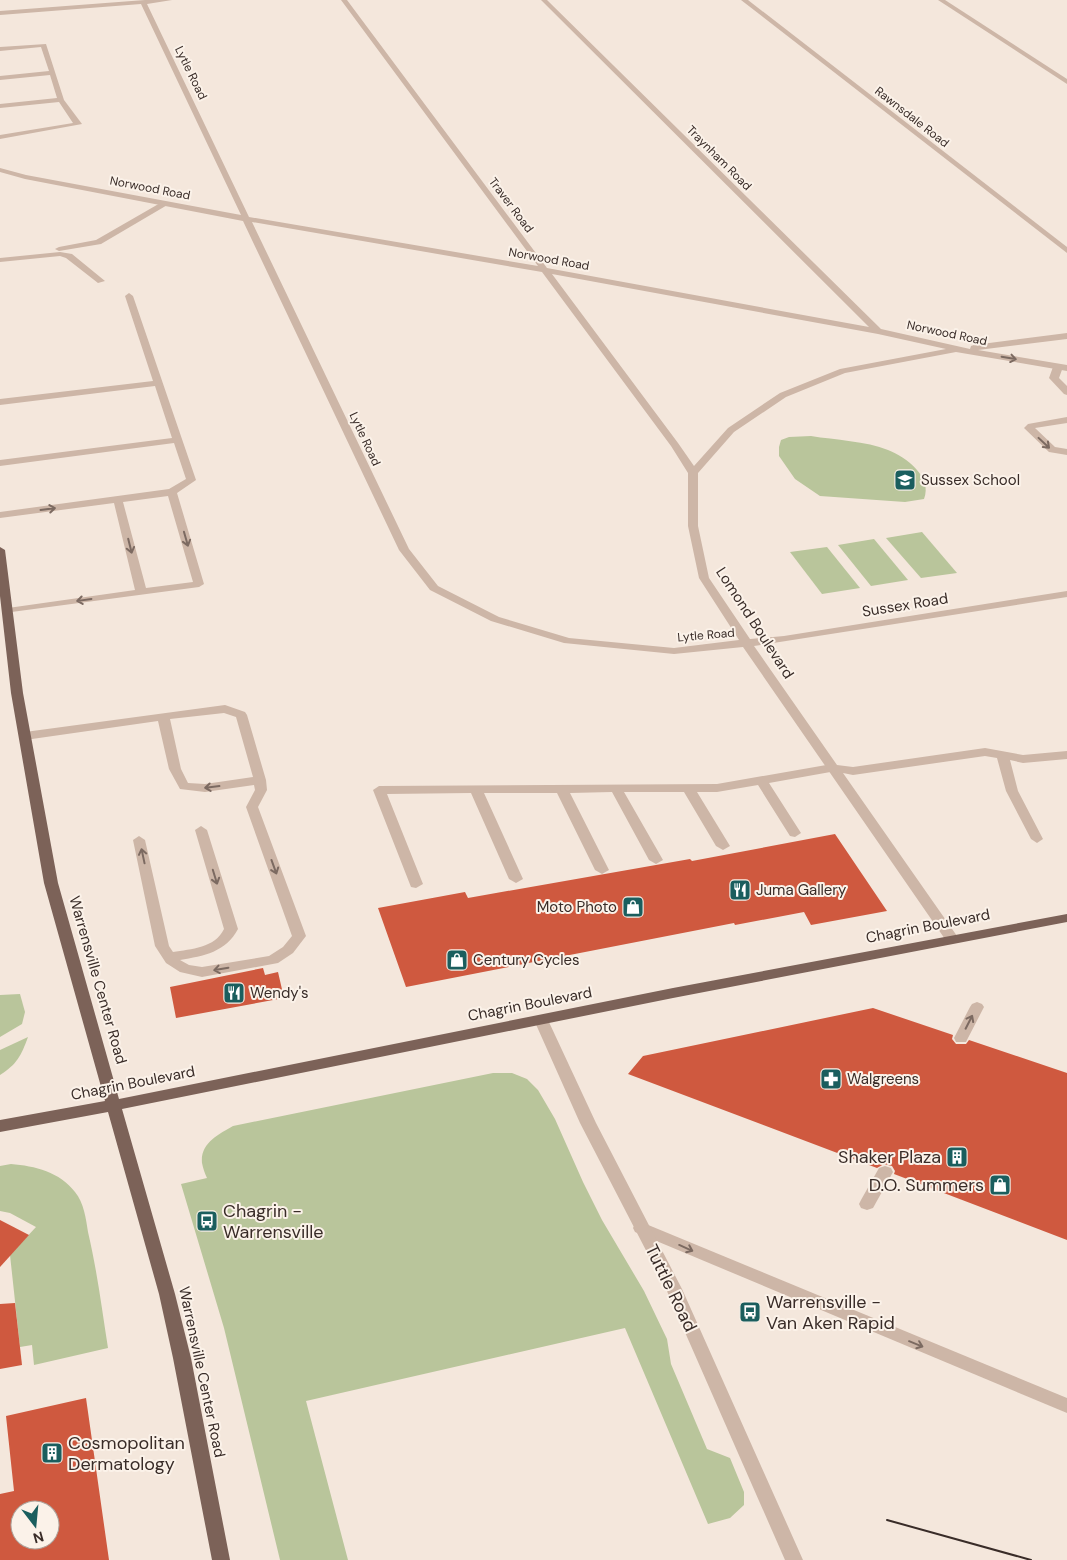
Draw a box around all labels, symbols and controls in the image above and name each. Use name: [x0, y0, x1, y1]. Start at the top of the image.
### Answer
street label: Lytle Road: [171, 44, 211, 102]
street label: Rawnsdale Road: [872, 83, 952, 151]
street label: Traynham Road: [683, 122, 755, 194]
street label: Norwood Road: [108, 172, 192, 204]
street label: Traver Road: [485, 174, 537, 236]
street label: Norwood Road: [507, 244, 591, 274]
street label: Norwood Road: [905, 317, 989, 349]
one-way arrow: [1000, 354, 1016, 364]
street label: Lytle Road: [346, 410, 384, 468]
one-way arrow: [1038, 437, 1051, 449]
school or university icon: Sussex School: [893, 468, 917, 492]
place label: Sussex School: [921, 470, 1020, 490]
one-way arrow: [40, 503, 56, 513]
one-way arrow: [182, 531, 192, 547]
one-way arrow: [125, 537, 135, 553]
street label: Lomond Boulevard: [711, 563, 799, 683]
street label: Sussex Road: [861, 588, 949, 622]
one-way arrow: [76, 595, 92, 605]
street label: Lytle Road: [677, 625, 735, 645]
one-way arrow: [204, 782, 220, 792]
one-way arrow: [138, 848, 147, 864]
one-way arrow: [270, 858, 280, 874]
one-way arrow: [211, 868, 221, 884]
restaurant icon: Juma Gallery: [728, 878, 752, 902]
place label: Juma Gallery: [756, 880, 847, 900]
street label: Warrensville Center Road: [64, 893, 132, 1067]
shop icon: Moto Photo: [621, 895, 645, 919]
place label: Moto Photo: [537, 897, 617, 917]
street label: Chagrin Boulevard: [864, 904, 992, 948]
shop icon: Century Cycles: [445, 948, 469, 972]
place label: Century Cycles: [473, 950, 580, 970]
one-way arrow: [214, 965, 230, 975]
restaurant icon: Wendy's: [222, 981, 246, 1005]
street label: Chagrin Boulevard: [466, 982, 594, 1026]
place label: Wendy's: [250, 983, 309, 1003]
one-way arrow: [965, 1015, 974, 1030]
street label: Chagrin Boulevard: [69, 1061, 197, 1105]
pharmacy icon: Walgreens: [819, 1067, 843, 1091]
place label: Walgreens: [847, 1069, 919, 1089]
place label: Shaker Plaza: [838, 1145, 941, 1169]
building icon: Shaker Plaza: [945, 1145, 969, 1169]
place label: D.O. Summers: [869, 1173, 984, 1197]
shop icon: D.O. Summers: [988, 1173, 1012, 1197]
place label: Chagrin - Warrensville: [223, 1199, 323, 1244]
bus stop icon: Chagrin - Warrensville: [195, 1209, 219, 1233]
street label: Tuttle Road: [639, 1240, 703, 1336]
one-way arrow: [678, 1244, 693, 1254]
street label: Warrensville Center Road: [174, 1285, 230, 1459]
place label: Warrensville - Van Aken Rapid: [766, 1290, 895, 1335]
bus stop icon: Warrensville - Van Aken Rapid: [738, 1300, 762, 1324]
one-way arrow: [908, 1340, 924, 1349]
place label: Cosmopolitan Dermatology: [68, 1431, 185, 1476]
building icon: Cosmopolitan Dermatology: [40, 1441, 64, 1465]
north arrow: [10, 1500, 60, 1550]
text: N: [31, 1527, 46, 1548]

